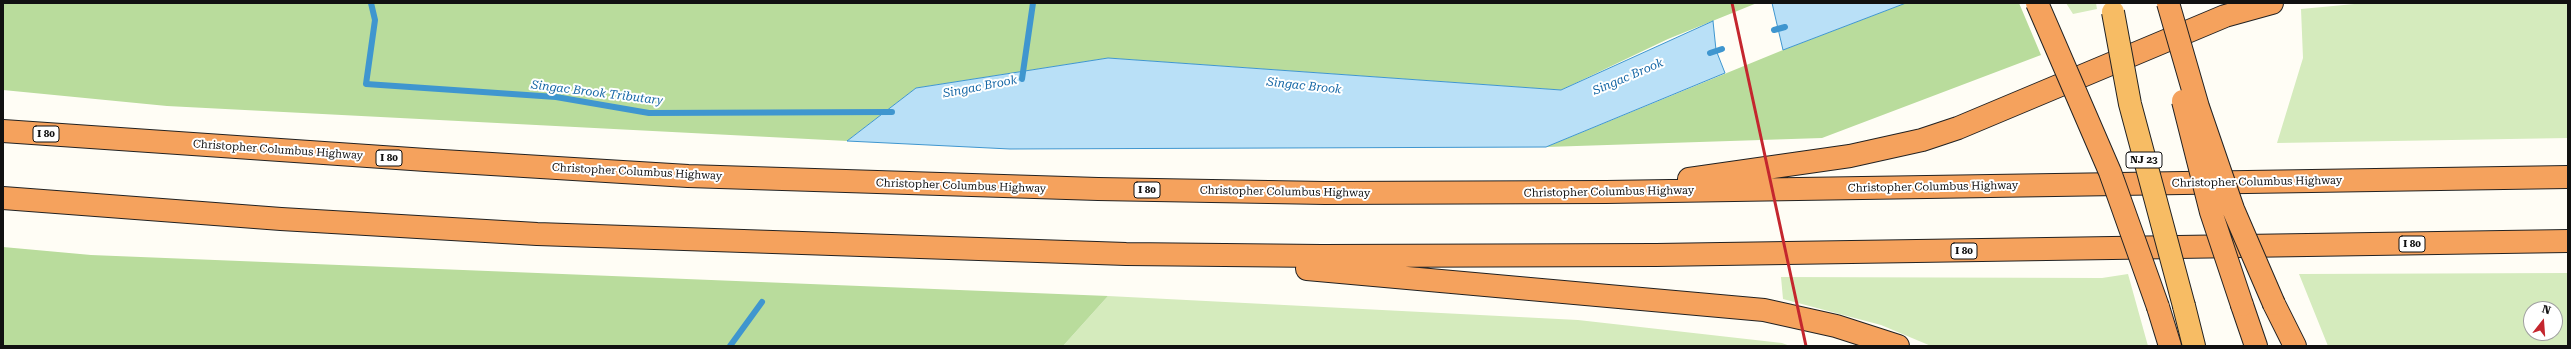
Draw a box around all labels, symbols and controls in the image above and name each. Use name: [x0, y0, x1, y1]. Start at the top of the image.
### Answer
water label: Singac Brook: [1591, 56, 1665, 98]
water label: Singac Brook: [942, 73, 1018, 101]
water label: Singac Brook: [1266, 75, 1342, 97]
water label: Singac Brook Tributary: [530, 78, 664, 108]
road number: I 80: [33, 126, 59, 142]
street label: Christopher Columbus Highway: [192, 137, 364, 163]
road number: I 80: [376, 150, 402, 166]
road number: NJ 23: [2126, 152, 2162, 168]
street label: Christopher Columbus Highway: [552, 161, 722, 183]
street label: Christopher Columbus Highway: [2172, 174, 2342, 190]
street label: Christopher Columbus Highway: [876, 176, 1046, 196]
street label: Christopher Columbus Highway: [1848, 179, 2018, 195]
road number: I 80: [1134, 182, 1160, 198]
street label: Christopher Columbus Highway: [1200, 184, 1370, 200]
street label: Christopher Columbus Highway: [1524, 184, 1694, 200]
road number: I 80: [2399, 236, 2425, 252]
road number: I 80: [1951, 243, 1977, 259]
north arrow: [2523, 301, 2563, 341]
text: N: [2540, 303, 2552, 317]

